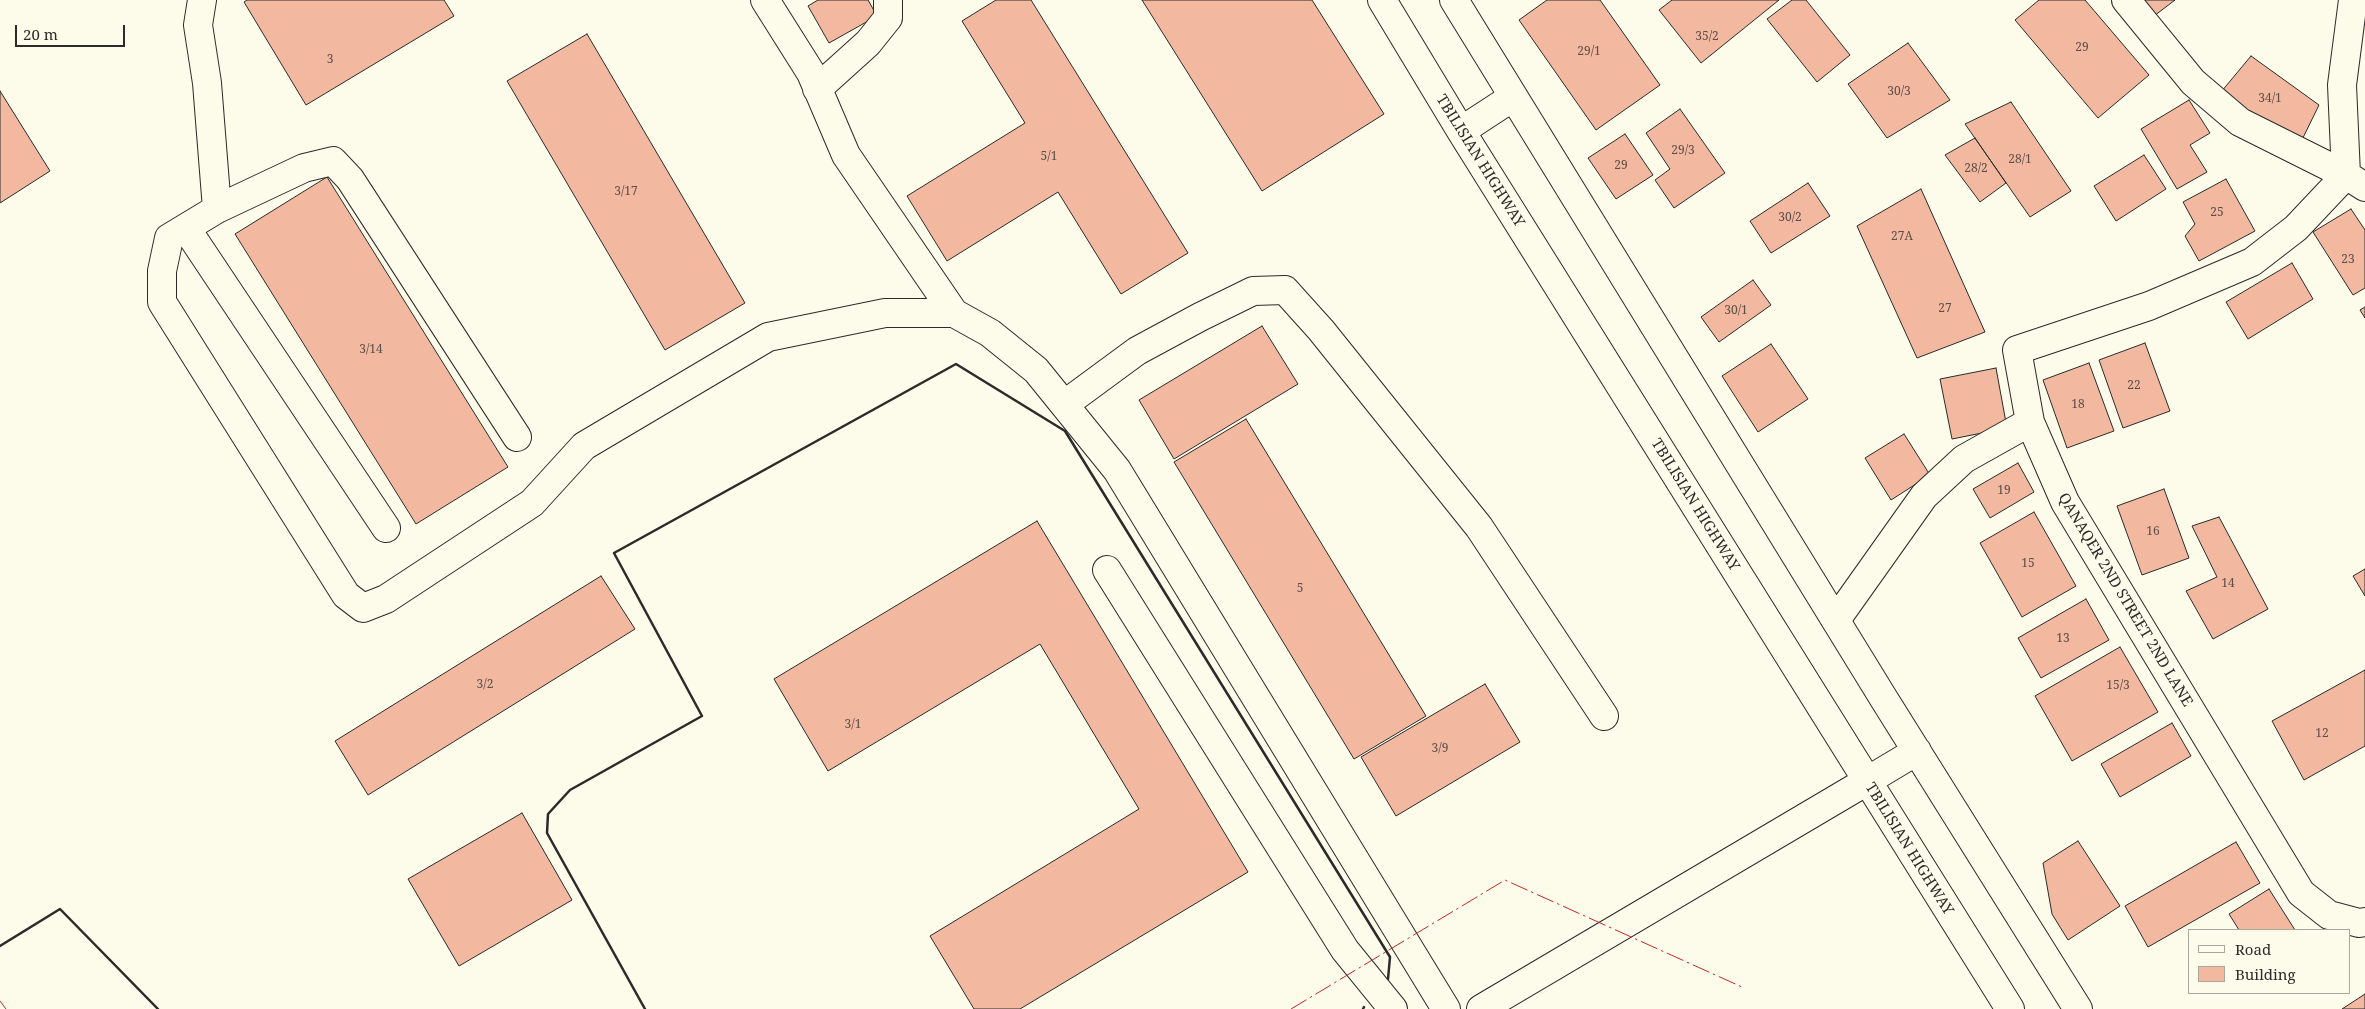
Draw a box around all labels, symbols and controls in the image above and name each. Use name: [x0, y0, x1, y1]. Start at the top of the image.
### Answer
scale bar: [18, 15, 128, 47]
text: 20 m: [23, 24, 58, 44]
house number: 35/2: [1695, 30, 1719, 44]
house number: 29: [2075, 41, 2089, 55]
house number: 29/1: [1577, 45, 1601, 59]
house number: 3: [327, 53, 333, 67]
house number: 30/3: [1887, 85, 1911, 99]
street label: TBILISIAN HIGHWAY: [1432, 92, 1528, 230]
house number: 34/1: [2258, 92, 2282, 106]
house number: 29/3: [1671, 144, 1695, 158]
house number: 5/1: [1041, 150, 1057, 164]
house number: 28/1: [2008, 153, 2032, 167]
house number: 29: [1614, 159, 1628, 173]
house number: 28/2: [1964, 162, 1988, 176]
house number: 3/17: [614, 185, 638, 199]
house number: 25: [2210, 206, 2224, 220]
house number: 30/2: [1778, 211, 1802, 225]
house number: 27A: [1891, 230, 1913, 244]
house number: 23: [2341, 253, 2355, 267]
house number: 27: [1938, 302, 1952, 316]
house number: 30/1: [1724, 304, 1748, 318]
house number: 3/14: [359, 343, 383, 357]
house number: 22: [2127, 379, 2141, 393]
house number: 18: [2071, 398, 2085, 412]
street label: TBILISIAN HIGHWAY: [1647, 436, 1743, 574]
house number: 19: [1997, 484, 2011, 498]
street label: QANAQER 2ND STREET 2ND LANE: [2054, 490, 2196, 710]
house number: 16: [2146, 525, 2160, 539]
house number: 15: [2021, 557, 2035, 571]
house number: 14: [2221, 577, 2235, 591]
house number: 5: [1297, 582, 1303, 596]
house number: 13: [2056, 632, 2070, 646]
house number: 3/2: [477, 678, 493, 692]
house number: 15/3: [2106, 679, 2130, 693]
house number: 3/1: [845, 718, 861, 732]
house number: 12: [2315, 727, 2329, 741]
house number: 3/9: [1432, 742, 1448, 756]
street label: TBILISIAN HIGHWAY: [1861, 780, 1957, 918]
legend: [2188, 929, 2350, 994]
text: Road: [2235, 939, 2271, 959]
text: Building: [2235, 964, 2296, 984]

